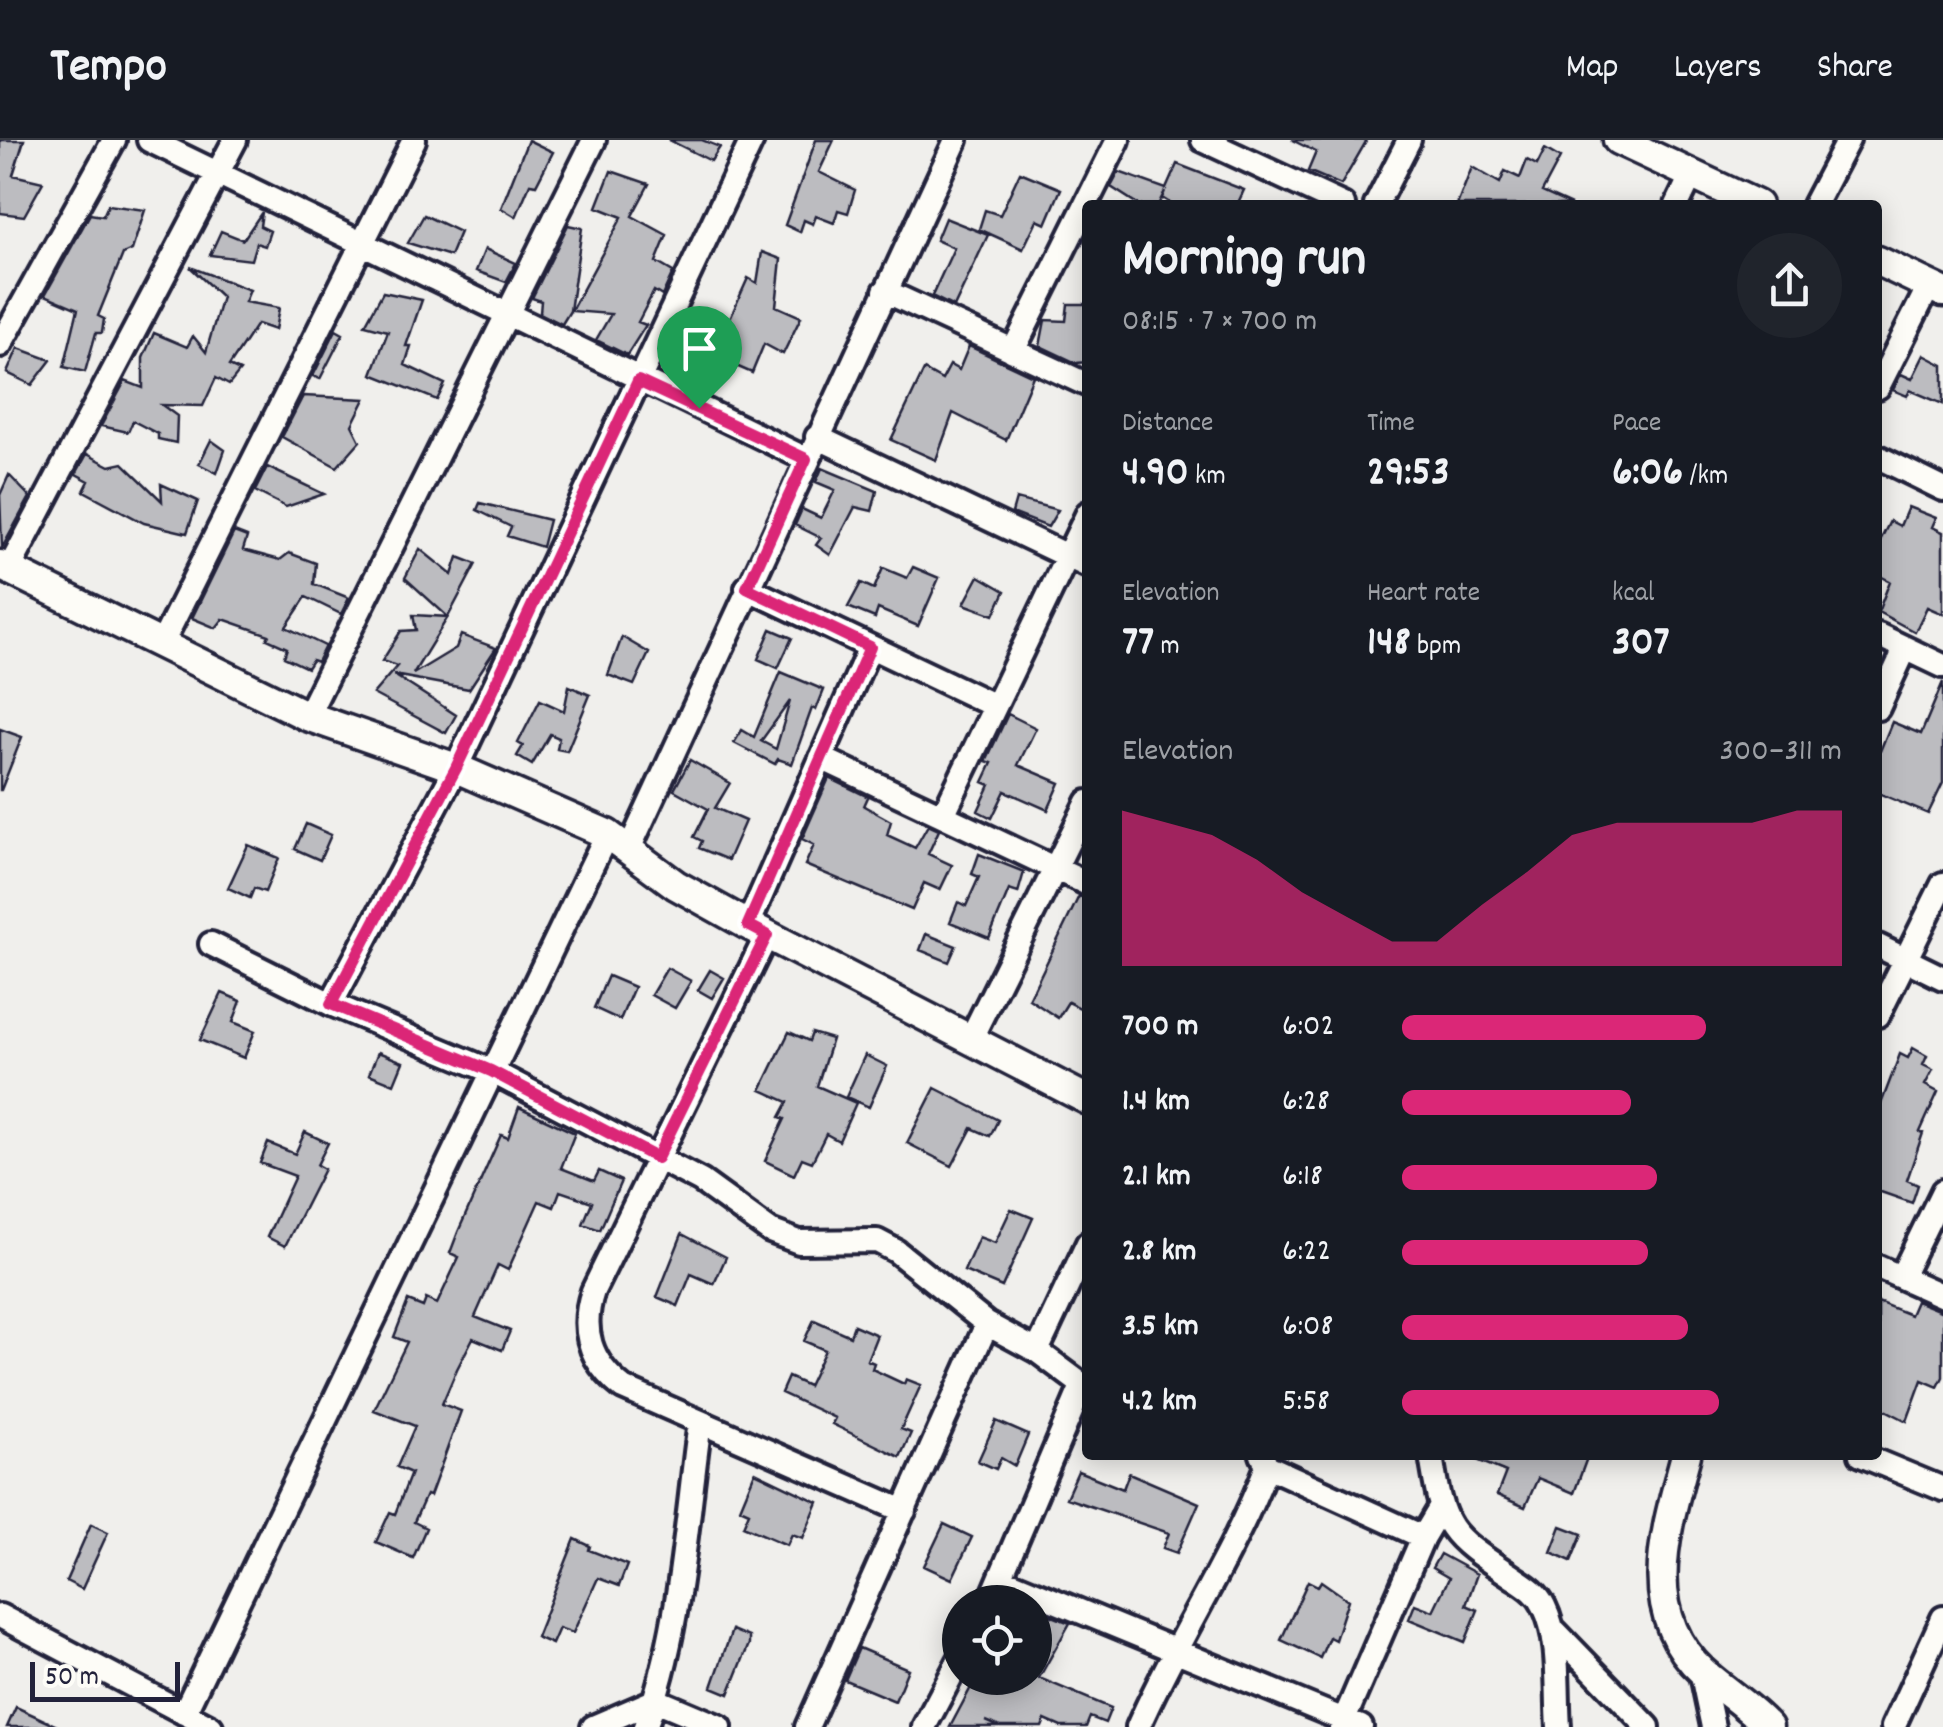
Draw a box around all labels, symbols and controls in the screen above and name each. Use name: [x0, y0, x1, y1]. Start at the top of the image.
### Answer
text: Tempo: [50, 35, 167, 104]
text: Map: [1566, 44, 1619, 94]
text: Layers: [1674, 44, 1762, 94]
text: Share: [1817, 44, 1893, 94]
text: Morning run: [1122, 223, 1366, 302]
button: share: [1737, 233, 1842, 338]
text: 08:15 · 7 × 700 m: [1122, 300, 1317, 346]
pin: [657, 306, 742, 409]
icon: arrive: [672, 321, 727, 376]
text: Distance: [1122, 405, 1213, 445]
text: Time: [1367, 405, 1415, 445]
text: Pace: [1612, 405, 1661, 445]
text: 4.90: [1122, 445, 1189, 505]
text: 29:53: [1367, 445, 1450, 505]
text: 6:06: [1612, 445, 1683, 505]
text: km: [1189, 458, 1226, 498]
text: /km: [1683, 458, 1728, 498]
text: Elevation: [1122, 575, 1219, 615]
text: Heart rate: [1367, 575, 1480, 615]
text: kcal: [1612, 575, 1655, 615]
text: 77: [1122, 615, 1154, 675]
text: 148: [1367, 615, 1410, 675]
text: 307: [1612, 615, 1670, 675]
text: m: [1154, 628, 1180, 668]
text: bpm: [1410, 628, 1461, 668]
text: Elevation: [1122, 730, 1233, 776]
text: 300–311 m: [1720, 730, 1842, 776]
text: 700 m: [1122, 1005, 1198, 1051]
text: 6:02: [1282, 1005, 1334, 1051]
text: 1.4 km: [1122, 1080, 1190, 1126]
text: 6:28: [1282, 1080, 1330, 1126]
text: 2.1 km: [1122, 1155, 1191, 1201]
text: 6:18: [1282, 1155, 1323, 1201]
text: 2.8 km: [1122, 1230, 1197, 1276]
text: 6:22: [1282, 1230, 1331, 1276]
text: 3.5 km: [1122, 1305, 1199, 1351]
text: 6:08: [1282, 1305, 1333, 1351]
text: 4.2 km: [1122, 1380, 1197, 1426]
text: 5:58: [1282, 1380, 1330, 1426]
map controls: [942, 1585, 1052, 1695]
button: locate: [942, 1585, 1052, 1695]
scale bar: [30, 1657, 180, 1702]
text: 50 m: [45, 1659, 99, 1699]

